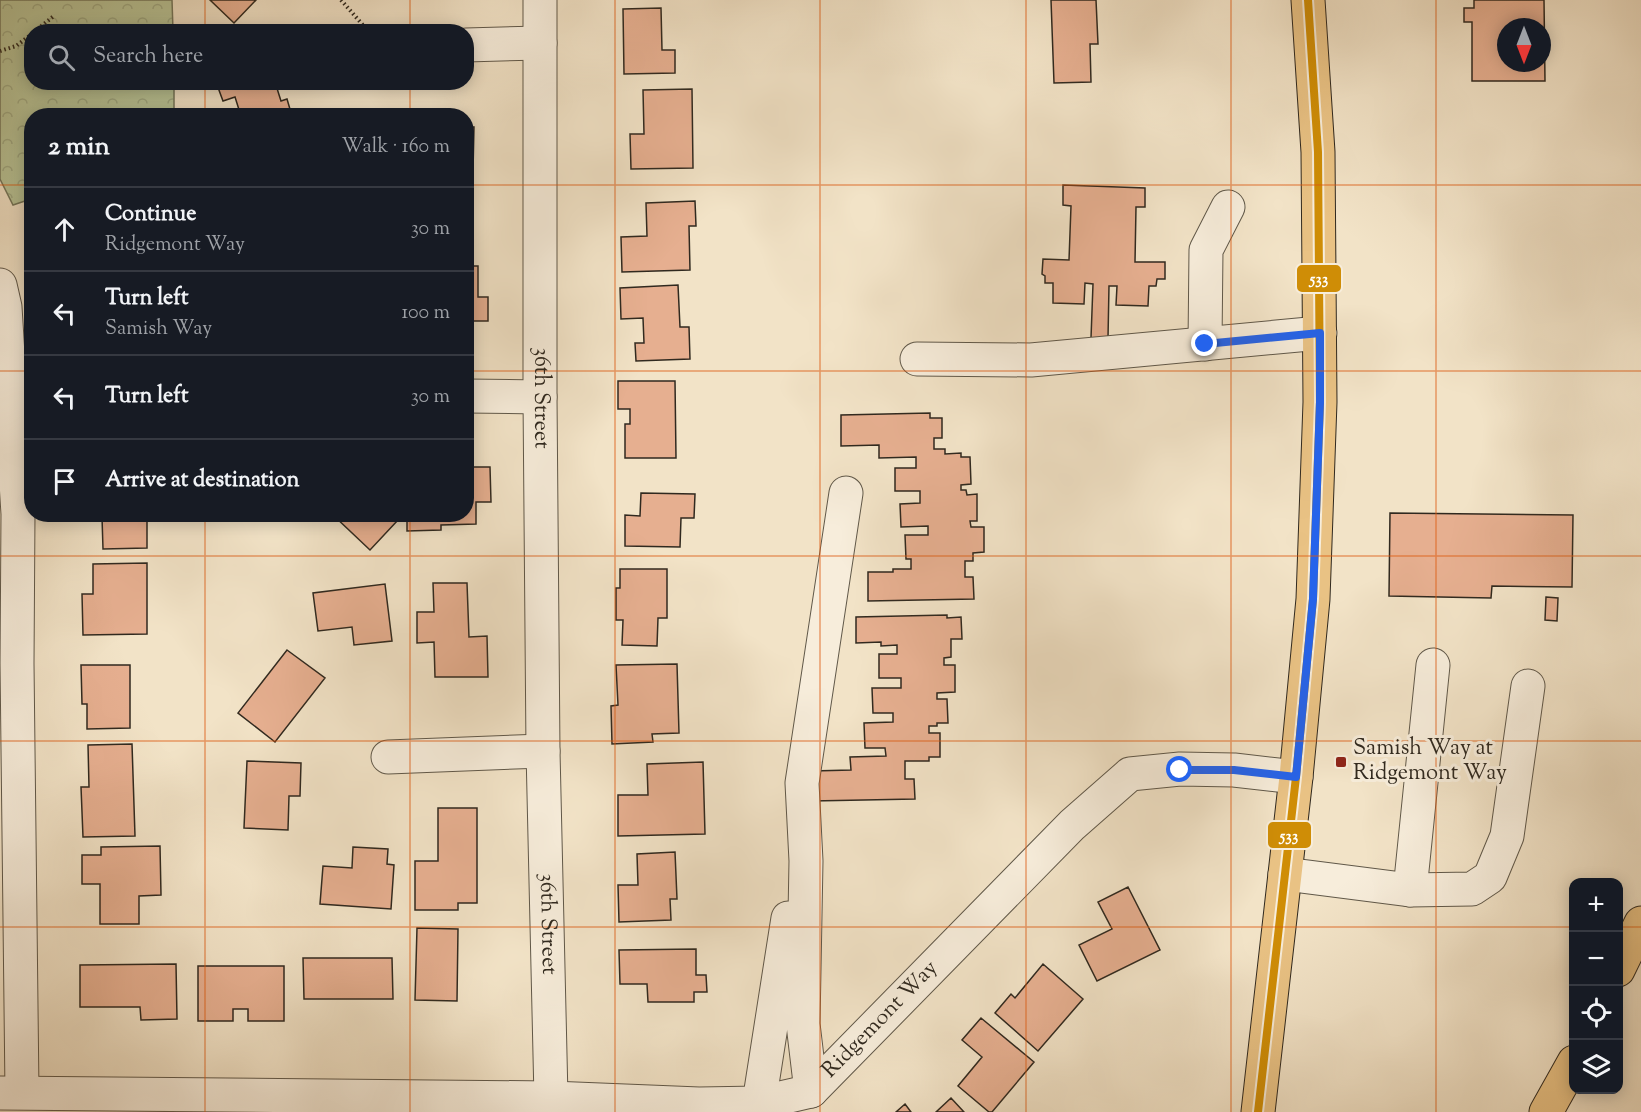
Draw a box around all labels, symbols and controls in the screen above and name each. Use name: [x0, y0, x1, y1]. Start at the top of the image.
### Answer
north arrow: [1497, 18, 1551, 72]
search box: [24, 24, 474, 90]
icon: search: [45, 41, 78, 74]
text: Search here: [93, 41, 203, 73]
text: 2 min: [48, 129, 110, 166]
text: Walk · 160 m: [341, 133, 450, 162]
text: Continue: [105, 199, 196, 231]
icon: ahead: [48, 213, 81, 246]
text: 30 m: [411, 215, 450, 244]
text: Ridgemont Way: [105, 231, 245, 260]
line badge: 533: [1296, 264, 1342, 293]
text: 533: [1308, 269, 1329, 292]
text: Turn left: [105, 283, 188, 315]
icon: left: [48, 297, 81, 330]
text: 100 m: [401, 299, 450, 328]
text: Samish Way: [105, 315, 212, 344]
route end: [1191, 330, 1217, 356]
street label: 36th Street: [524, 347, 556, 449]
icon: left: [48, 381, 81, 414]
text: Turn left: [105, 381, 188, 413]
text: 30 m: [411, 383, 450, 412]
icon: arrive: [48, 465, 81, 498]
text: Arrive at destination: [105, 465, 300, 497]
place label: Samish Way at Ridgemont Way: [1353, 733, 1507, 790]
marker: Samish Way at Ridgemont Way: [1334, 755, 1348, 769]
route start: [1166, 756, 1192, 782]
line badge: 533: [1267, 821, 1312, 849]
text: 533: [1278, 826, 1299, 849]
street label: 36th Street: [530, 873, 564, 976]
map controls: [1569, 878, 1623, 1094]
button: +: [1569, 878, 1623, 932]
button: −: [1569, 932, 1623, 986]
street label: Ridgemont Way: [815, 954, 946, 1086]
button: locate: [1569, 986, 1623, 1040]
button: layers: [1569, 1040, 1623, 1094]

